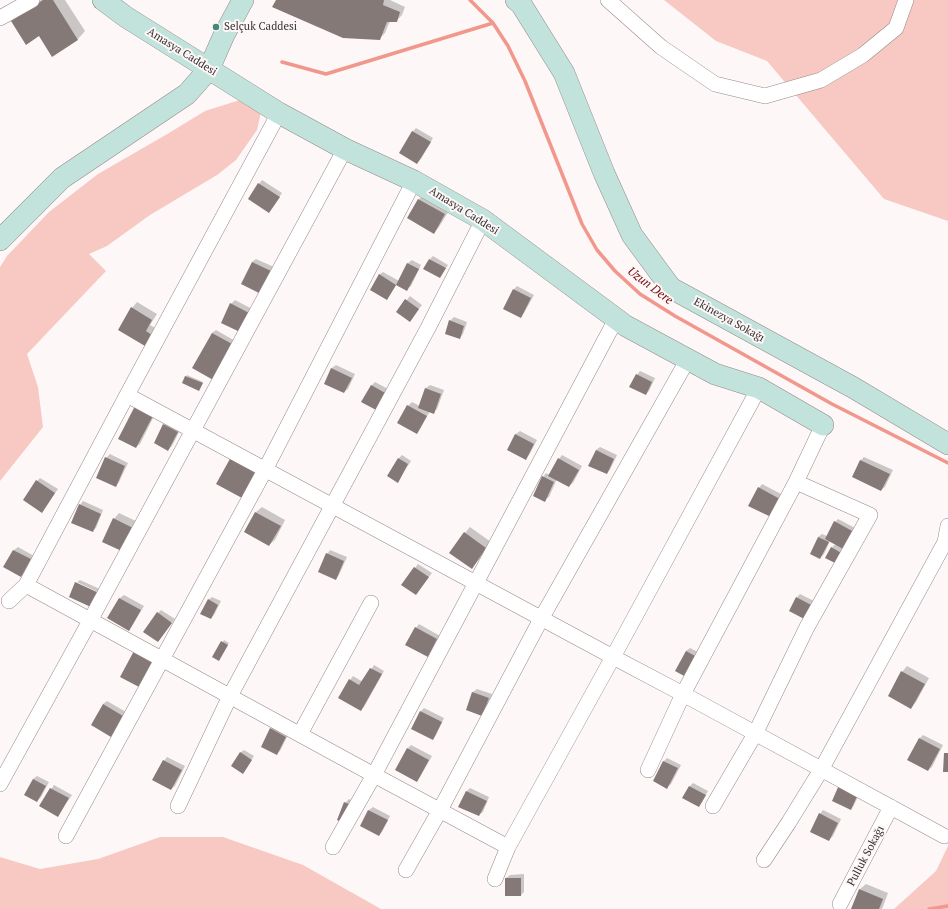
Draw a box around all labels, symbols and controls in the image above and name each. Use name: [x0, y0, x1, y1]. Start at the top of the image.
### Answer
place label: Selçuk Caddesi: [224, 20, 297, 34]
marker: Selçuk Caddesi: [211, 22, 221, 32]
street label: Amasya Caddesi: [145, 25, 219, 79]
street label: Amasya Caddesi: [427, 184, 501, 238]
water label: Uzun Dere: [624, 264, 676, 308]
street label: Ekinezya Sokağı: [691, 295, 767, 345]
street label: Pulluk Sokağı: [845, 824, 887, 888]

